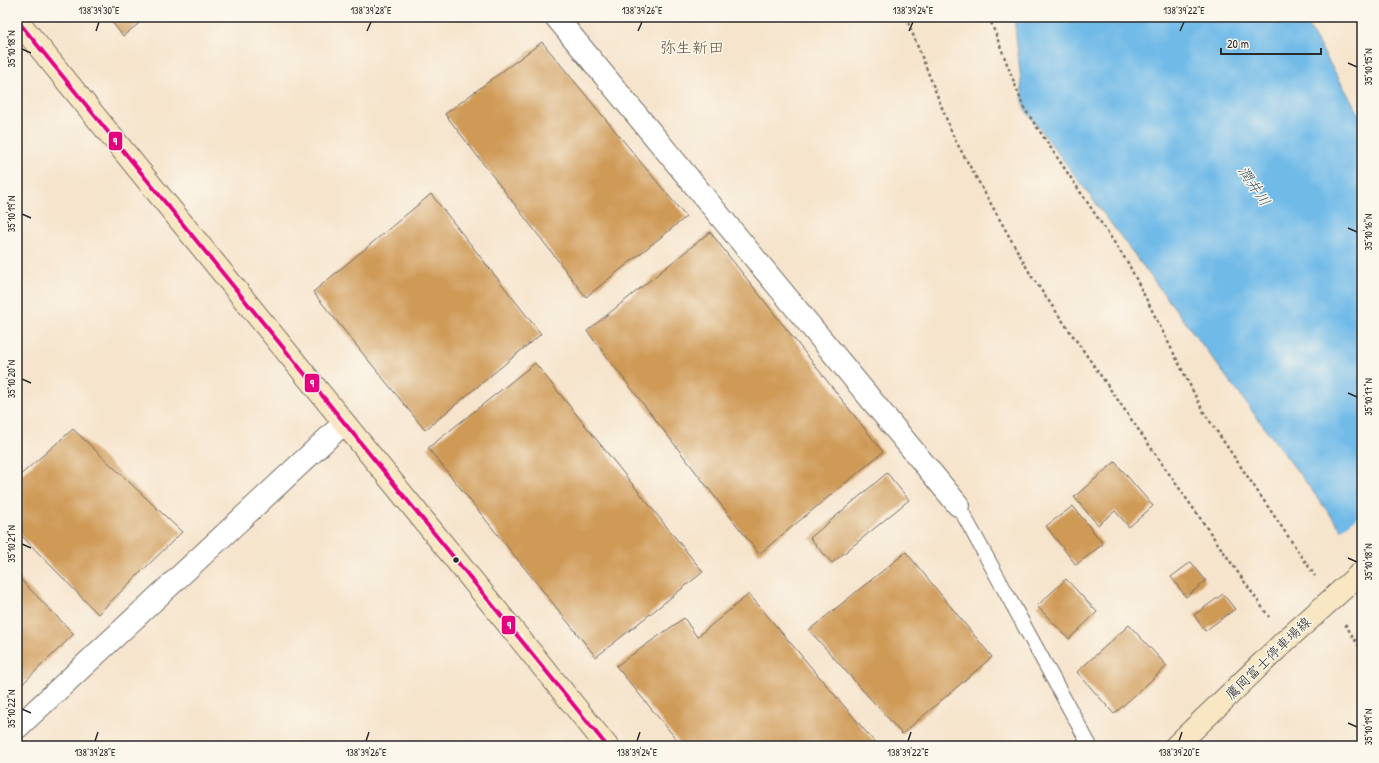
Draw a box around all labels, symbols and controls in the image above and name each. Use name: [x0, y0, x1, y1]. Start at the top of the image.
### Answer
text: 138°39'30"E: [79, 4, 120, 17]
text: 138°39'28"E: [350, 4, 392, 17]
text: 138°39'26"E: [622, 4, 663, 17]
text: 138°39'24"E: [893, 4, 934, 17]
text: 138°39'22"E: [1163, 4, 1205, 17]
text: 35°10'18"N: [5, 30, 18, 68]
scale bar: [1221, 30, 1321, 56]
text: 20 m: [1227, 35, 1249, 52]
district label: 弥生新田: [660, 36, 724, 58]
text: 35°10'15"N: [1362, 49, 1375, 86]
line badge: 9: [108, 131, 123, 151]
text: 9: [113, 134, 117, 148]
water label: 潤井川: [1233, 161, 1276, 210]
text: 35°10'19"N: [5, 196, 18, 232]
text: 35°10'16"N: [1362, 214, 1375, 250]
text: 35°10'20"N: [5, 360, 18, 398]
line badge: 9: [304, 373, 320, 393]
text: 9: [310, 376, 314, 390]
text: 35°10'17"N: [1362, 378, 1375, 416]
text: 35°10'21"N: [5, 525, 18, 563]
text: 35°10'18"N: [1362, 543, 1375, 581]
unlabelled marker: [451, 555, 461, 565]
street label: 鷹岡富士停車場線: [1221, 612, 1315, 703]
line badge: 9: [501, 615, 516, 635]
text: 9: [507, 618, 511, 632]
text: 35°10'22"N: [5, 690, 18, 728]
text: 35°10'19"N: [1362, 709, 1375, 745]
text: 138°39'28"E: [74, 746, 116, 759]
text: 138°39'26"E: [346, 746, 387, 759]
text: 138°39'24"E: [617, 746, 658, 759]
text: 138°39'22"E: [887, 746, 929, 759]
text: 138°39'20"E: [1158, 746, 1200, 759]

